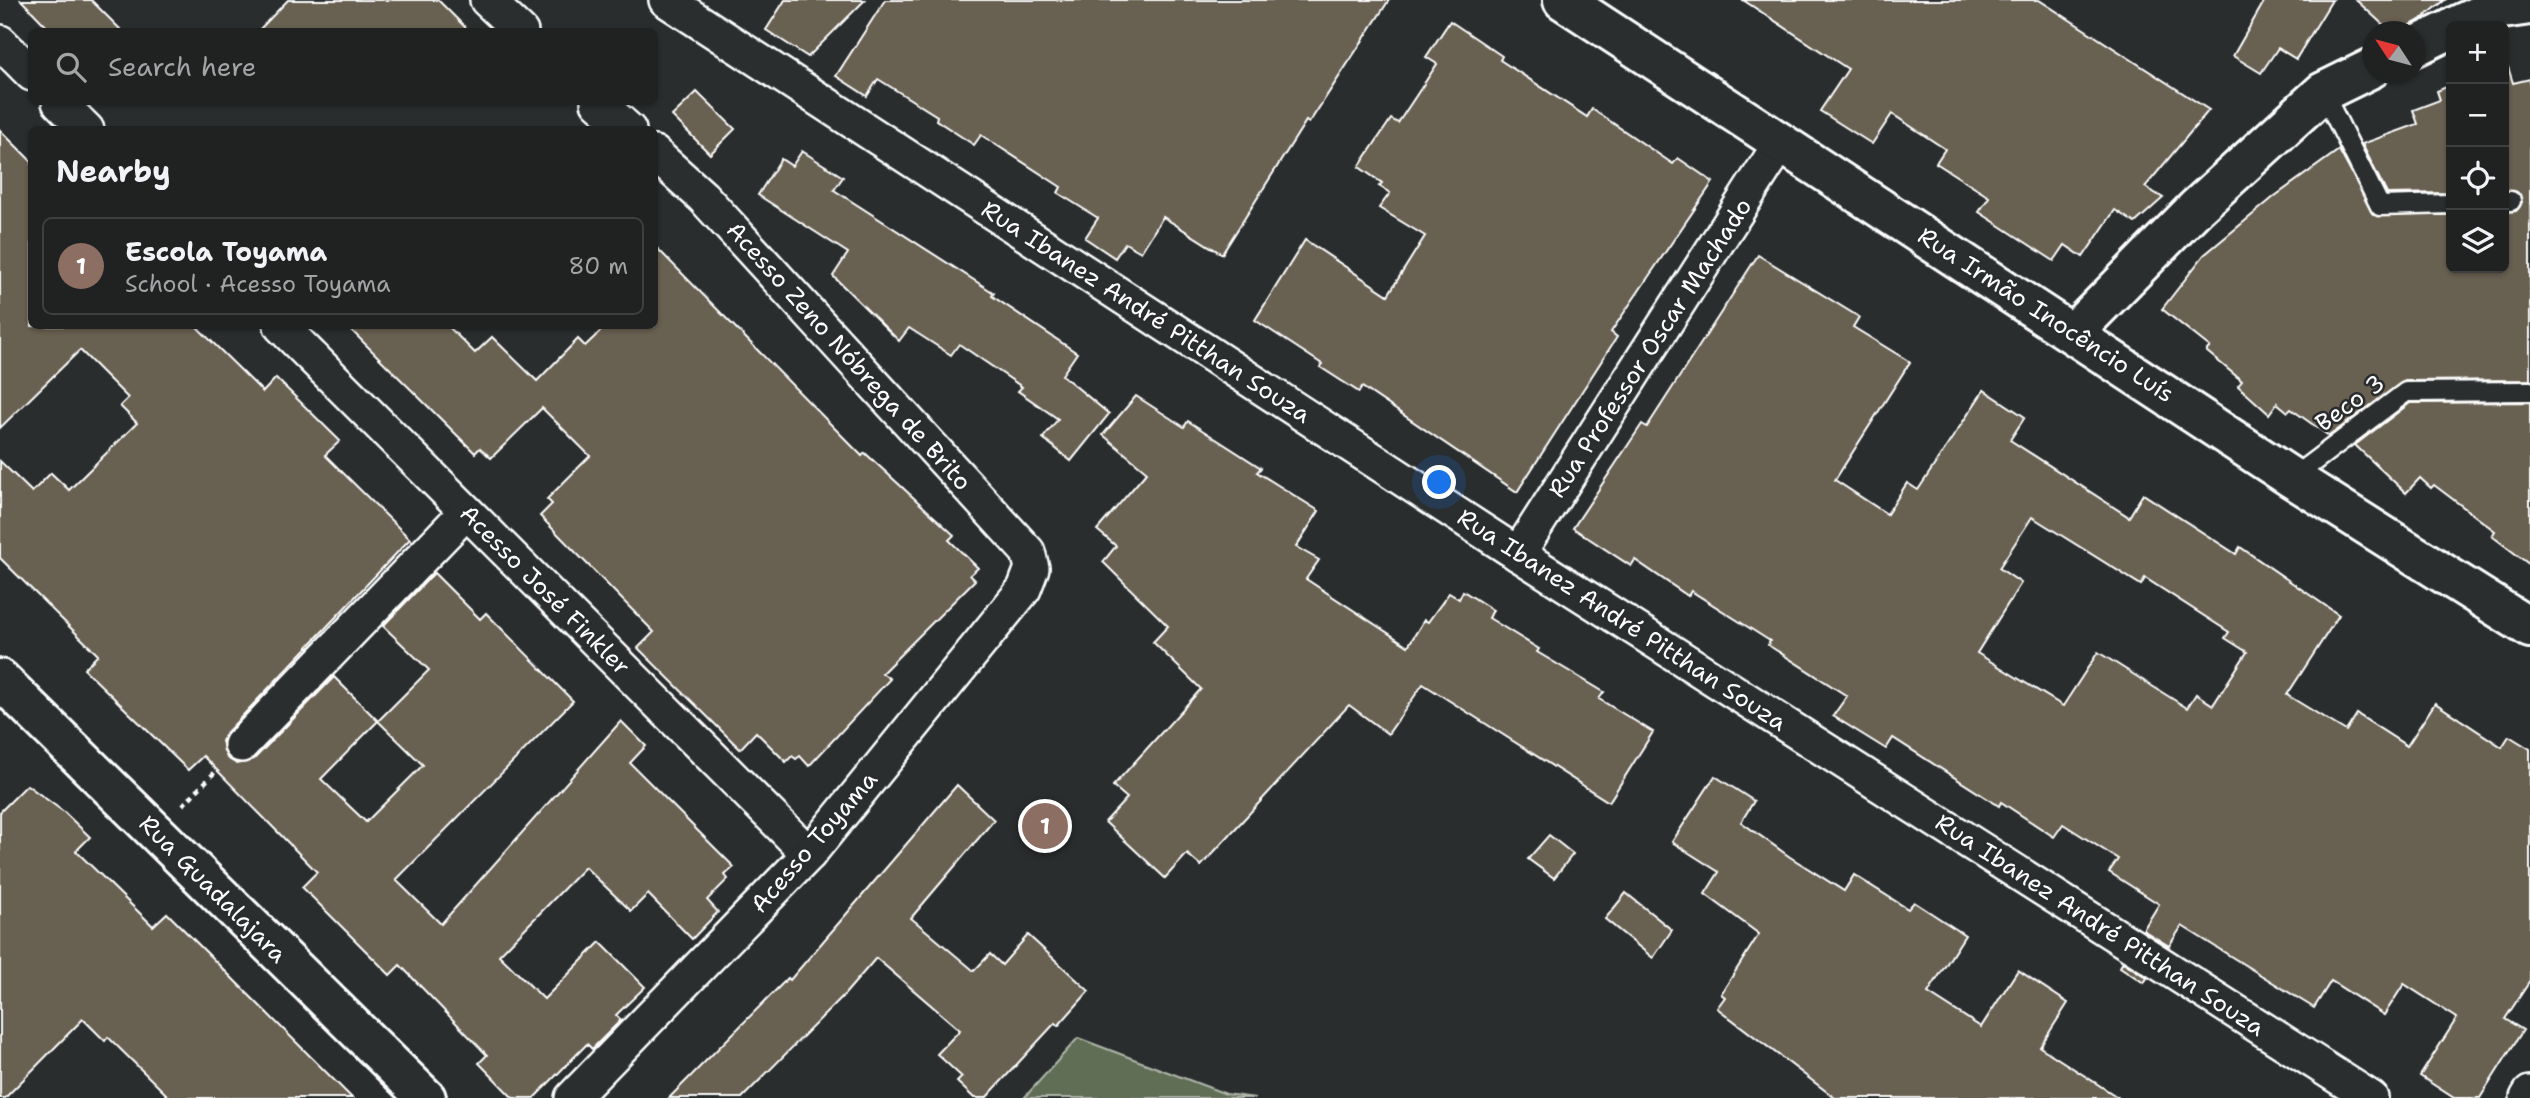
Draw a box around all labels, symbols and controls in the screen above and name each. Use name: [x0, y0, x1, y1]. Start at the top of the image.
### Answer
north arrow: [2362, 21, 2425, 84]
map controls: [2446, 21, 2509, 273]
button: +: [2446, 21, 2509, 84]
search box: [28, 28, 658, 105]
icon: search: [52, 48, 90, 86]
text: Search here: [108, 49, 257, 84]
button: −: [2446, 84, 2509, 147]
button: locate: [2446, 147, 2509, 210]
text: Nearby: [56, 151, 171, 192]
street label: Rua Professor Oscar Machado: [1541, 192, 1759, 504]
street label: Rua Ibanez André Pitthan Souza: [975, 193, 1317, 431]
button: layers: [2446, 210, 2509, 273]
street label: Acesso Zeno Nóbrega de Brito: [719, 215, 979, 497]
street label: Rua Irmão Inocêncio Luís: [1912, 220, 2180, 410]
text: Escola Toyama: [125, 234, 327, 269]
text: 1: [76, 251, 86, 281]
text: 80 m: [569, 251, 628, 281]
text: School · Acesso Toyama: [125, 269, 390, 299]
street label: Beco 3: [2309, 367, 2391, 439]
your location: [1422, 465, 1456, 499]
street label: Acesso José Finkler: [453, 498, 637, 682]
street label: Rua Ibanez André Pitthan Souza: [1451, 501, 1793, 739]
street label: Acesso Toyama: [743, 764, 885, 920]
pin: 1: [1022, 800, 1068, 852]
street label: Rua Ibanez André Pitthan Souza: [1929, 806, 2271, 1044]
street label: Rua Guadalajara: [132, 808, 294, 970]

